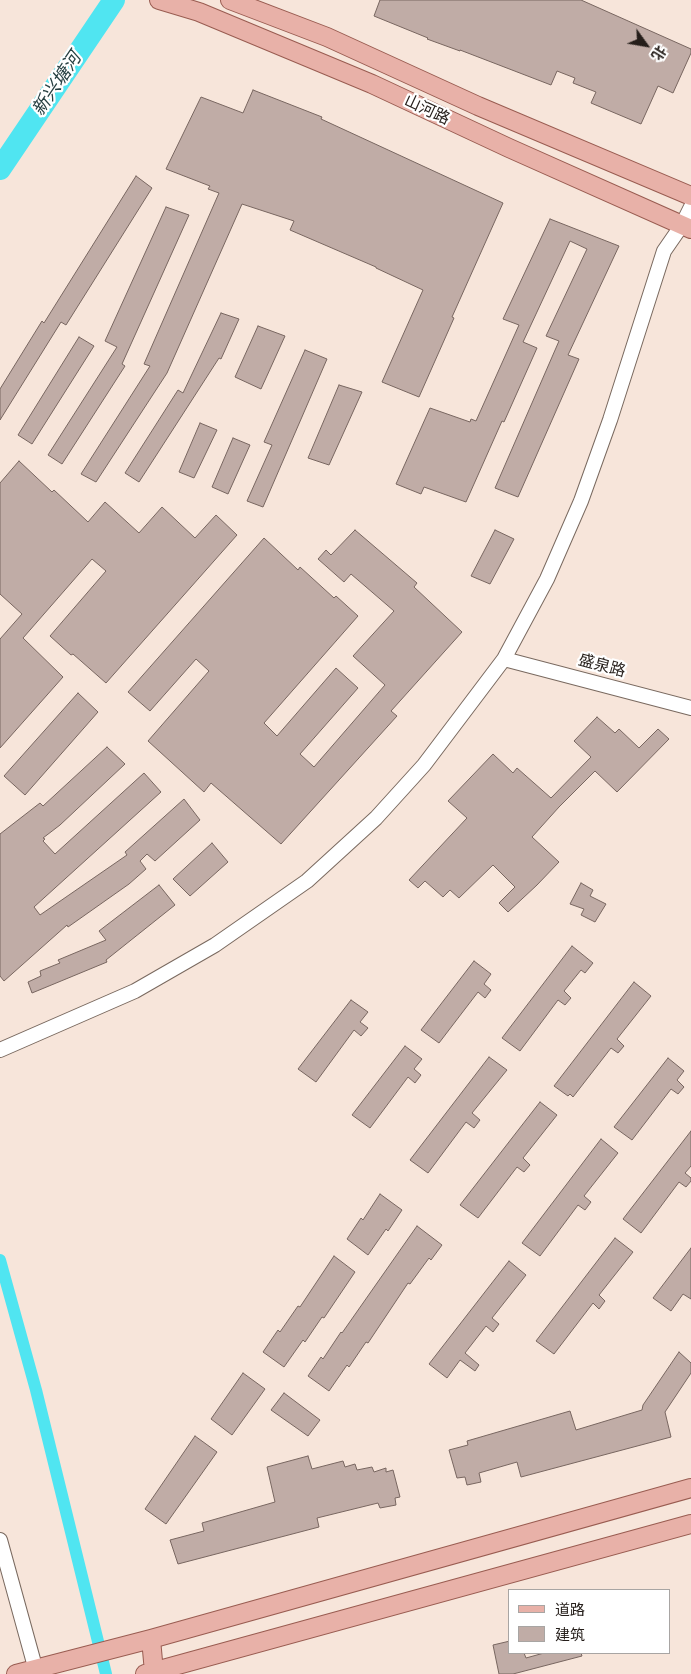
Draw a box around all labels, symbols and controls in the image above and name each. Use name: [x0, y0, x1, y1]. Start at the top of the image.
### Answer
north arrow: [621, 20, 671, 70]
text: 北: [647, 42, 670, 64]
water label: 新兴塘河: [28, 48, 86, 120]
street label: 山河路: [401, 91, 453, 129]
street label: 盛泉路: [576, 651, 628, 681]
legend: [508, 1589, 671, 1654]
text: 道路: [555, 1601, 585, 1619]
text: 建筑: [555, 1626, 585, 1644]

